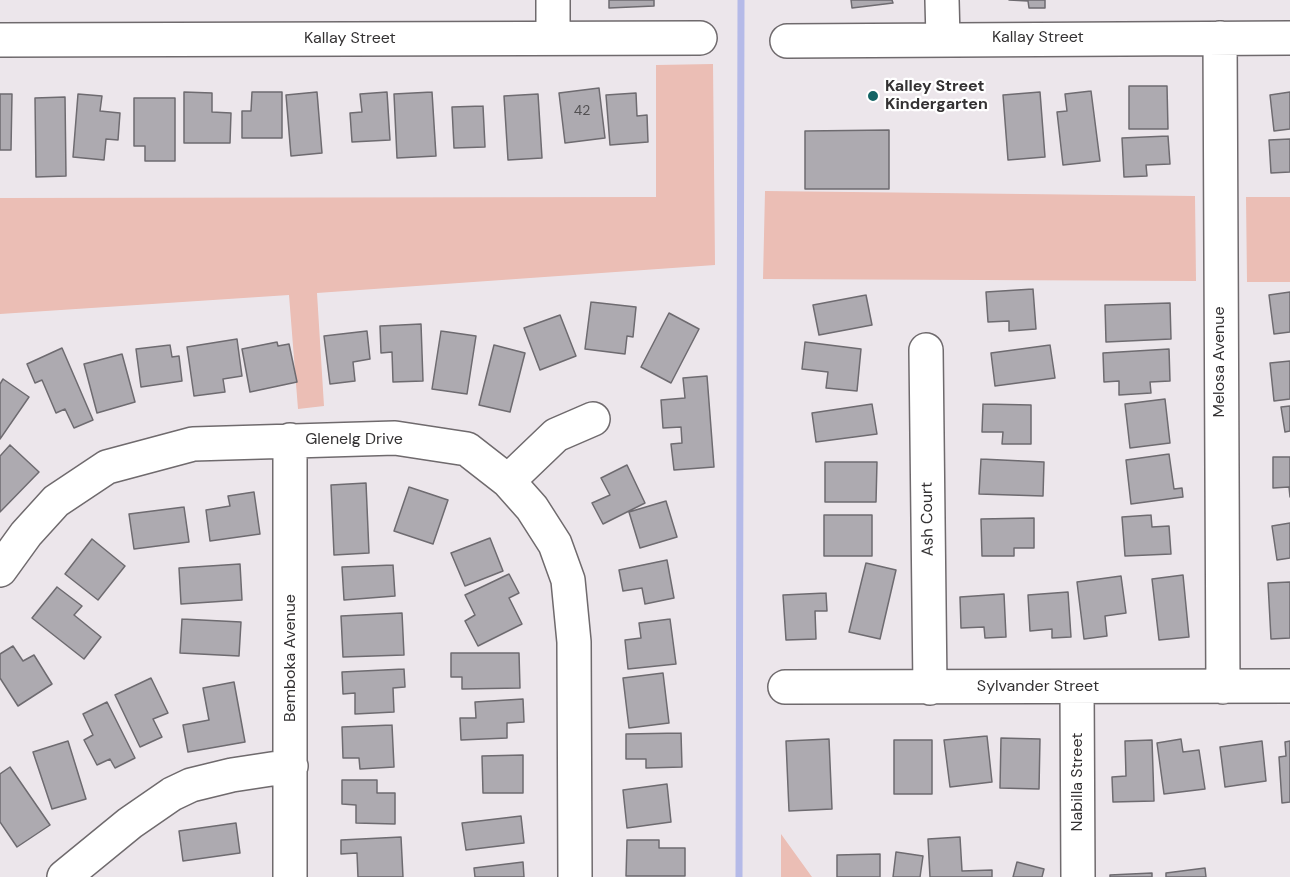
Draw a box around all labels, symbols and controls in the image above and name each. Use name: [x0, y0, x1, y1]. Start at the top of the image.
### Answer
street label: Kallay Street: [992, 28, 1084, 48]
street label: Kallay Street: [304, 29, 396, 49]
place label: Kalley Street Kindergarten: [885, 77, 988, 115]
marker: Kalley Street Kindergarten: [866, 89, 880, 103]
house number: 42: [574, 103, 590, 119]
street label: Melosa Avenue: [1210, 307, 1230, 417]
street label: Glenelg Drive: [305, 430, 403, 450]
street label: Ash Court: [918, 482, 938, 556]
street label: Bemboka Avenue: [281, 594, 301, 722]
street label: Sylvander Street: [977, 677, 1099, 697]
street label: Nabilla Street: [1068, 732, 1088, 832]

